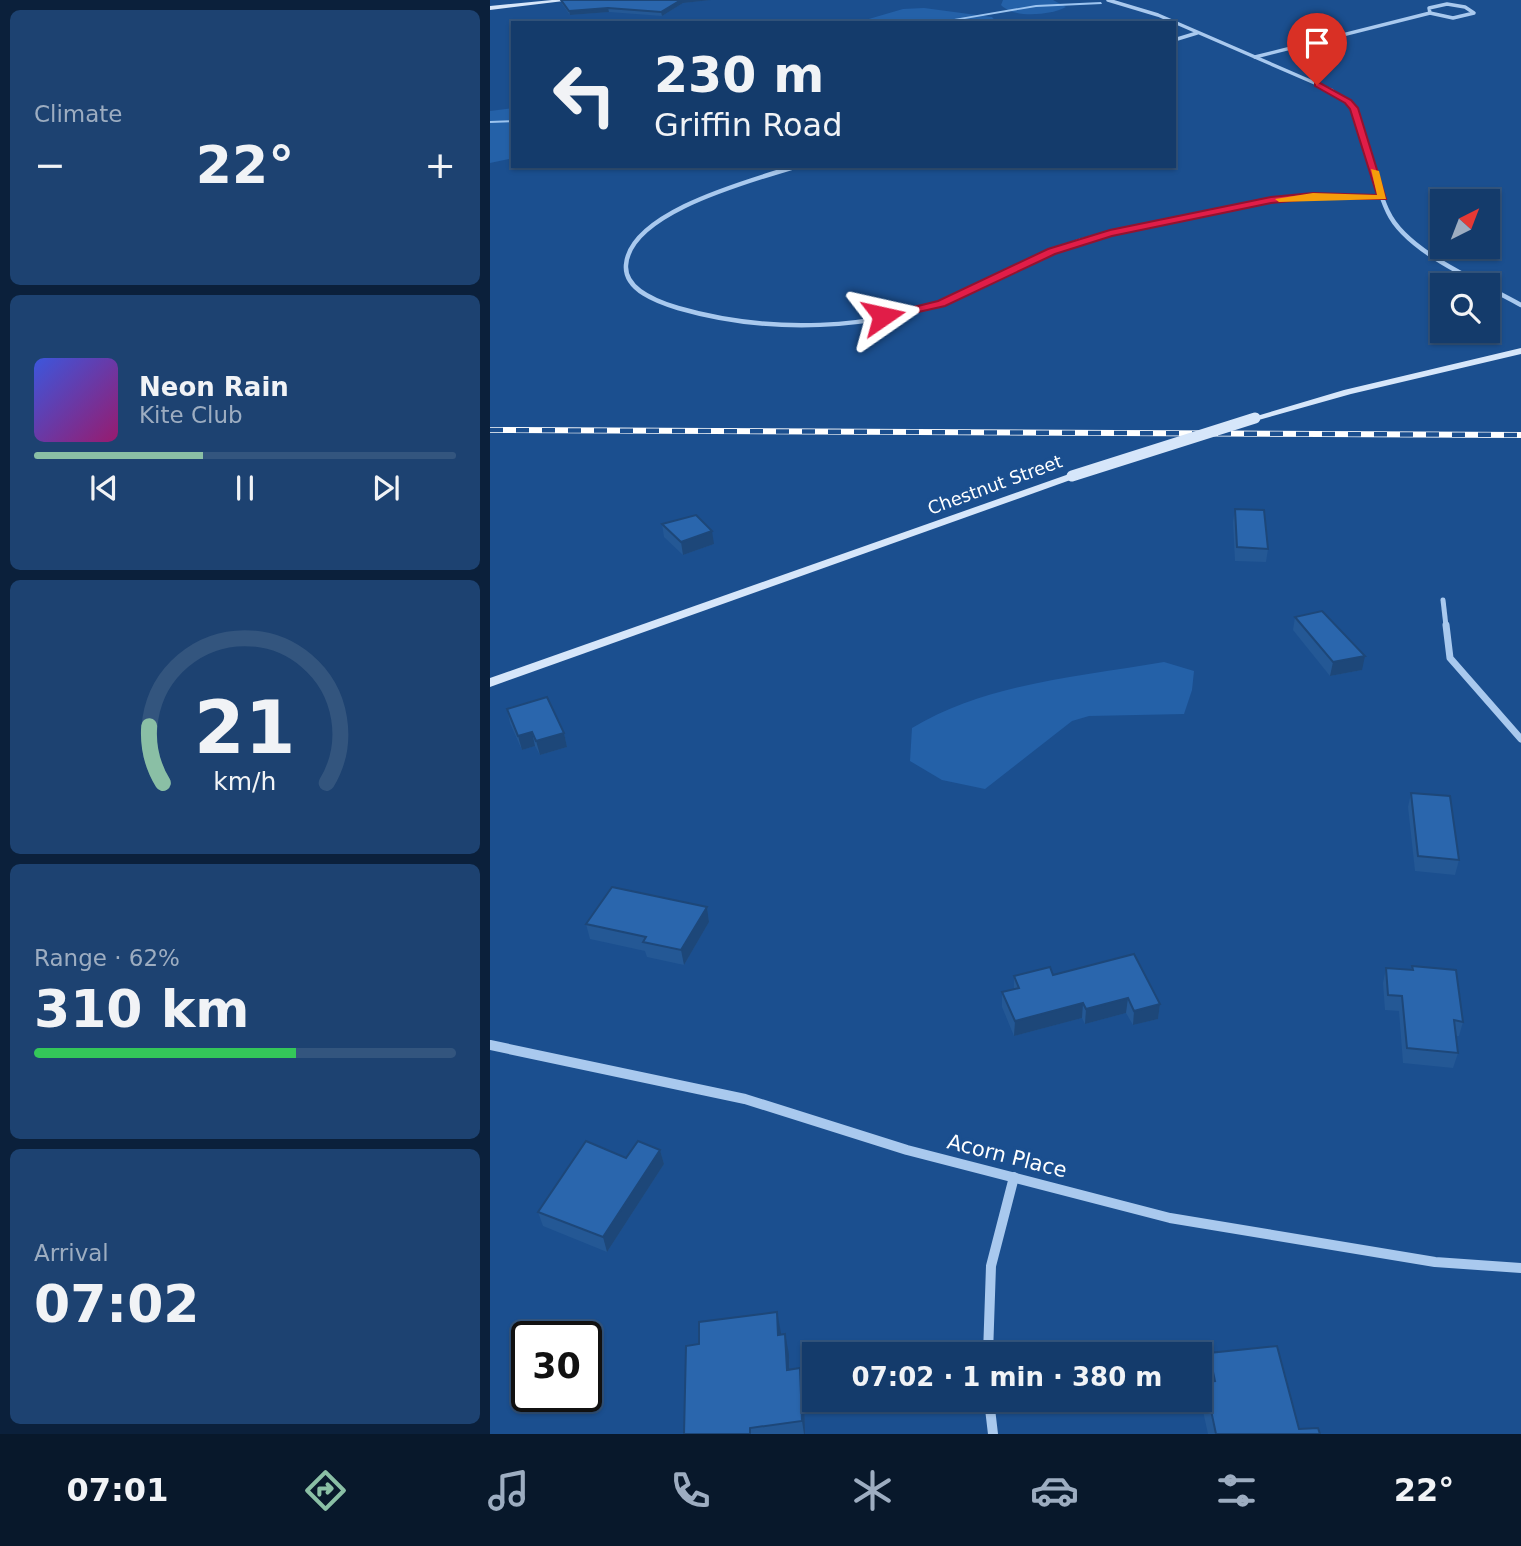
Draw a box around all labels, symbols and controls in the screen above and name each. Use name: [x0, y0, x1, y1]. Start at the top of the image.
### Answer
pin: [1287, 13, 1347, 85]
icon: arrive: [1298, 24, 1336, 62]
text: 230 m: [654, 47, 824, 104]
icon: left: [539, 49, 630, 140]
text: Climate: [34, 101, 123, 127]
text: Griffin Road: [654, 106, 843, 144]
text: 22°: [196, 135, 294, 195]
text: −: [34, 143, 66, 187]
text: +: [424, 143, 456, 187]
north arrow: [1430, 189, 1500, 259]
map controls: [1430, 189, 1500, 343]
button: search: [1430, 273, 1500, 343]
position arrow: [846, 279, 920, 353]
text: Neon Rain: [139, 372, 289, 402]
text: Kite Club: [139, 402, 243, 428]
street label: Chestnut Street: [925, 450, 1065, 519]
icon: previous: [85, 469, 123, 507]
icon: pause: [226, 469, 264, 507]
icon: next: [367, 469, 405, 507]
text: 21: [194, 685, 296, 770]
text: km/h: [213, 767, 277, 796]
text: Range · 62%: [34, 945, 180, 971]
text: 310 km: [34, 979, 249, 1039]
street label: Acorn Place: [945, 1130, 1069, 1182]
text: Arrival: [34, 1240, 109, 1266]
text: 07:02: [34, 1274, 200, 1334]
speed limit sign: 30: [511, 1321, 602, 1412]
text: 07:02 · 1 min · 380 m: [852, 1362, 1162, 1392]
icon: directions: [301, 1466, 350, 1515]
icon: music: [484, 1466, 533, 1515]
icon: phone: [666, 1466, 715, 1515]
icon: climate: [848, 1466, 897, 1515]
icon: car: [1030, 1466, 1079, 1515]
icon: filters: [1212, 1466, 1261, 1515]
text: 07:01: [67, 1471, 168, 1509]
text: 22°: [1394, 1471, 1454, 1509]

